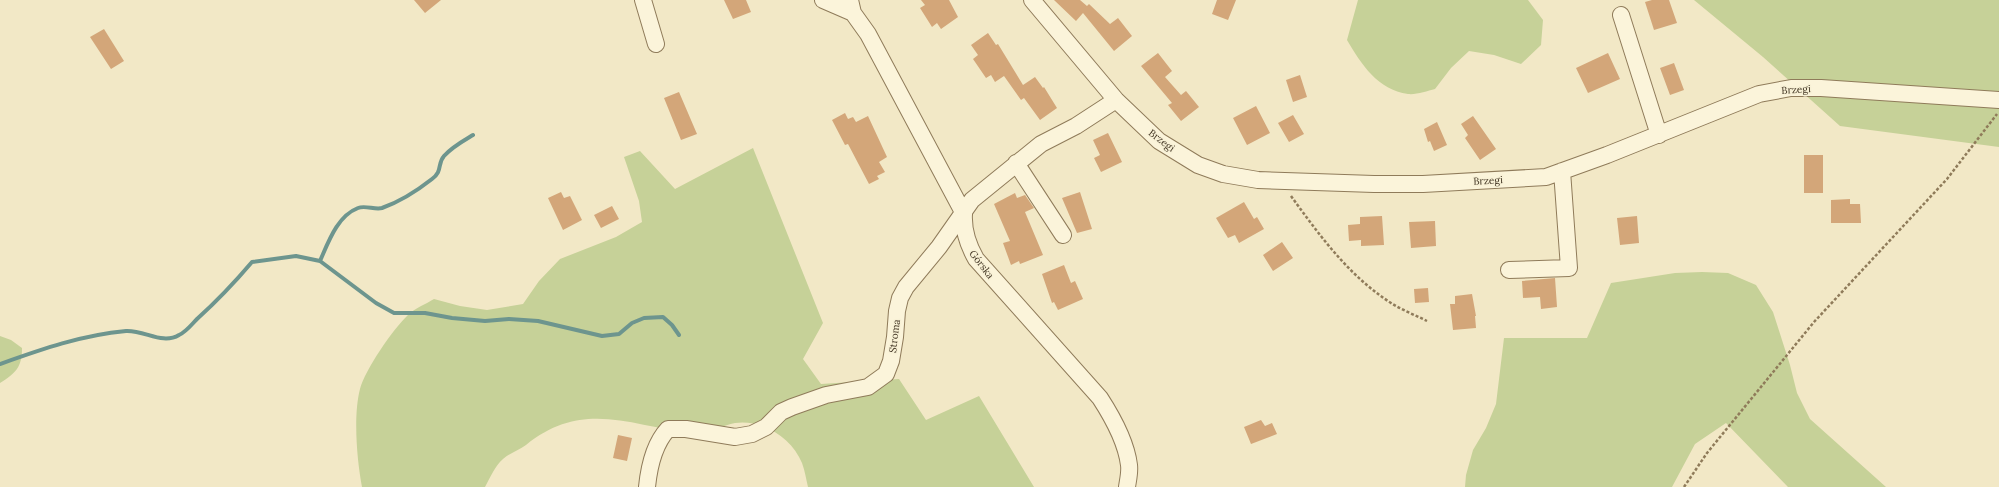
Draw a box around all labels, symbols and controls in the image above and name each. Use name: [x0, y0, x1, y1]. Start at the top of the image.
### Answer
street label: Brzegi: [1781, 82, 1811, 97]
street label: Brzegi: [1146, 126, 1178, 155]
street label: Brzegi: [1473, 173, 1503, 188]
street label: Górska: [966, 247, 997, 281]
street label: Stroma: [886, 319, 903, 354]

